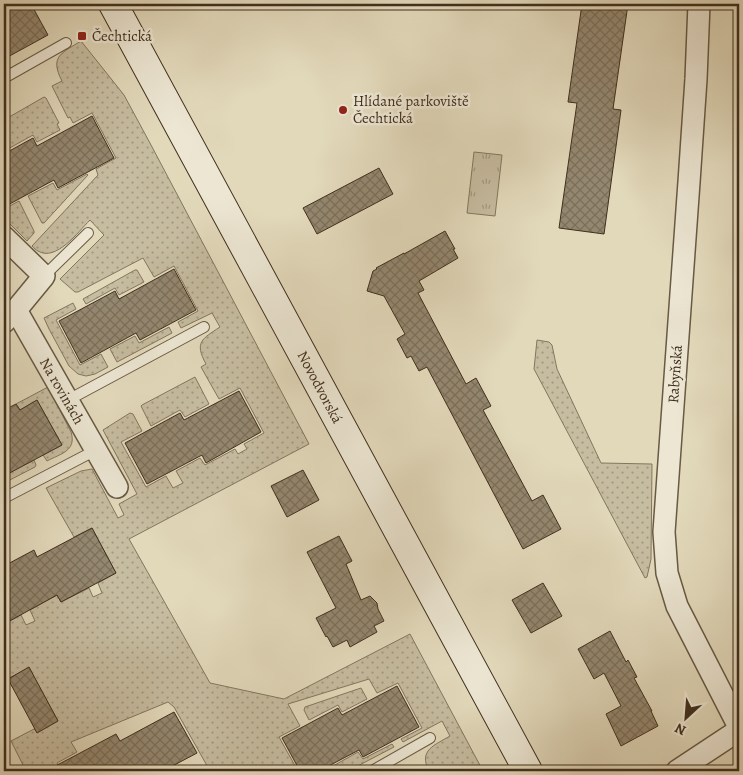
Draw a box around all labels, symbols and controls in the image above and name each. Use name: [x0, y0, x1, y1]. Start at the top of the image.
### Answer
place label: Čechtická: [92, 26, 152, 46]
marker: Čechtická: [76, 30, 88, 42]
place label: Hlídané parkoviště Čechtická: [353, 91, 469, 128]
marker: Hlídané parkoviště Čechtická: [337, 104, 349, 116]
street label: Rabyňská: [663, 344, 687, 404]
street label: Novodvorská: [293, 347, 347, 427]
street label: Na rovinách: [35, 354, 89, 428]
north arrow: [660, 692, 710, 742]
text: N: [672, 718, 689, 740]

